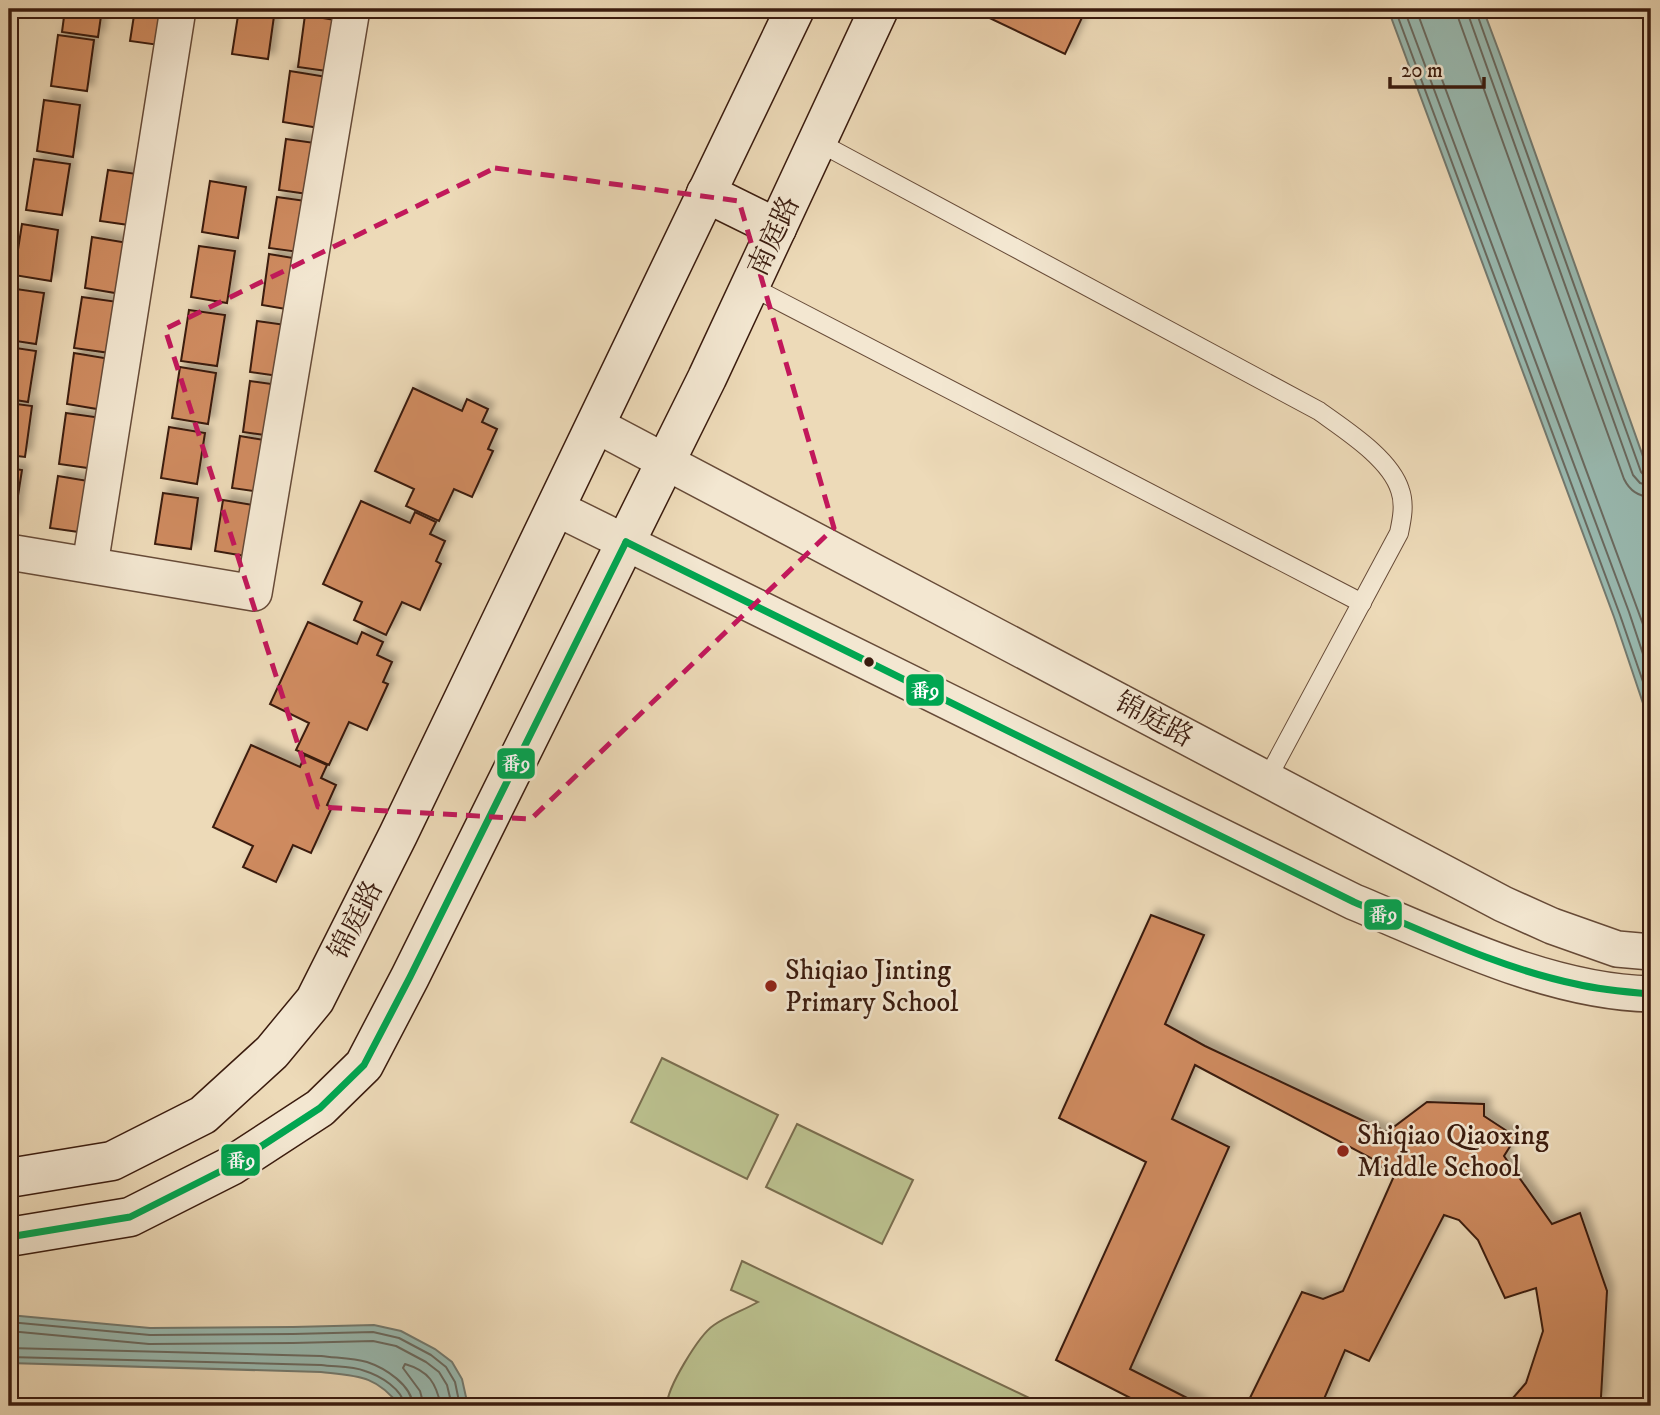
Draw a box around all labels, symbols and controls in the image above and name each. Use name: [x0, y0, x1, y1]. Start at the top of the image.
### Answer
scale bar: [1390, 46, 1485, 90]
text: 20 m: [1401, 58, 1443, 84]
street label: 南庭路: [740, 191, 808, 281]
unlabelled marker: [862, 655, 876, 669]
line badge: 番9: [905, 673, 945, 707]
text: 番9: [911, 680, 939, 703]
street label: 锦庭路: [1109, 685, 1199, 755]
line badge: 番9: [496, 747, 536, 780]
text: 番9: [502, 753, 530, 776]
street label: 锦庭路: [321, 875, 391, 965]
line badge: 番9: [1363, 898, 1403, 931]
text: 番9: [1369, 904, 1397, 927]
place label: Shiqiao Jinting Primary School: [785, 953, 959, 1020]
marker: Shiqiao Jinting Primary School: [763, 978, 779, 994]
place label: Shiqiao Qiaoxing Middle School: [1357, 1118, 1549, 1185]
line badge: 番9: [220, 1143, 261, 1177]
marker: Shiqiao Qiaoxing Middle School: [1335, 1143, 1351, 1159]
text: 番9: [227, 1150, 255, 1173]

